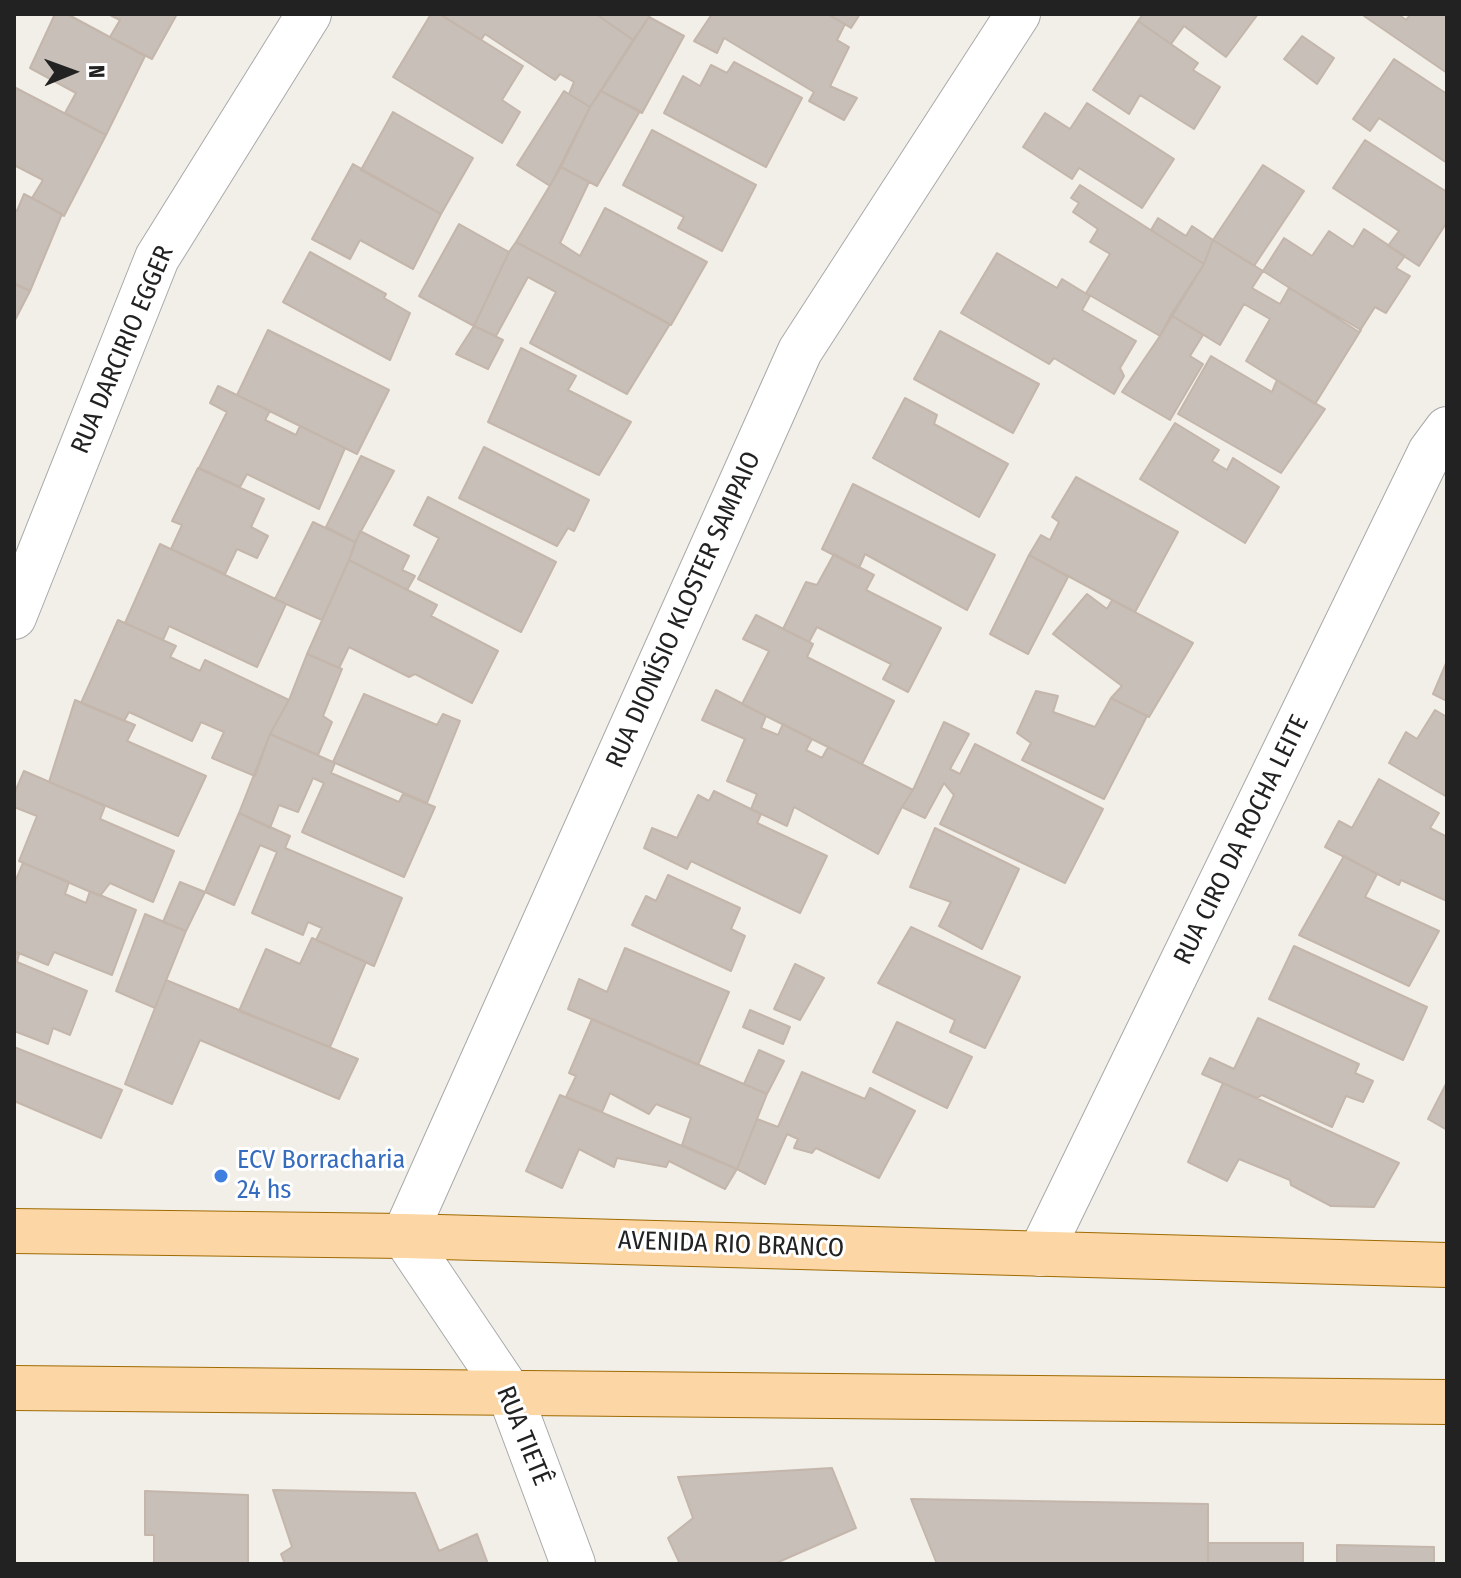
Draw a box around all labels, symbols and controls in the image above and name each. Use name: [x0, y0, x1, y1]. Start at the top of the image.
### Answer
north arrow: [32, 32, 112, 112]
text: N: [83, 65, 110, 78]
street label: RUA DARCIRIO EGGER: [65, 241, 181, 459]
street label: RUA DIONÍSIO KLOSTER SAMPAIO: [600, 447, 768, 773]
street label: RUA CIRO DA ROCHA LEITE: [1168, 710, 1316, 970]
place label: ECV Borracharia 24 hs: [237, 1145, 405, 1206]
marker: ECV Borracharia 24 hs: [212, 1167, 230, 1185]
street label: AVENIDA RIO BRANCO: [617, 1225, 845, 1265]
street label: RUA TIETÊ: [489, 1382, 557, 1490]

